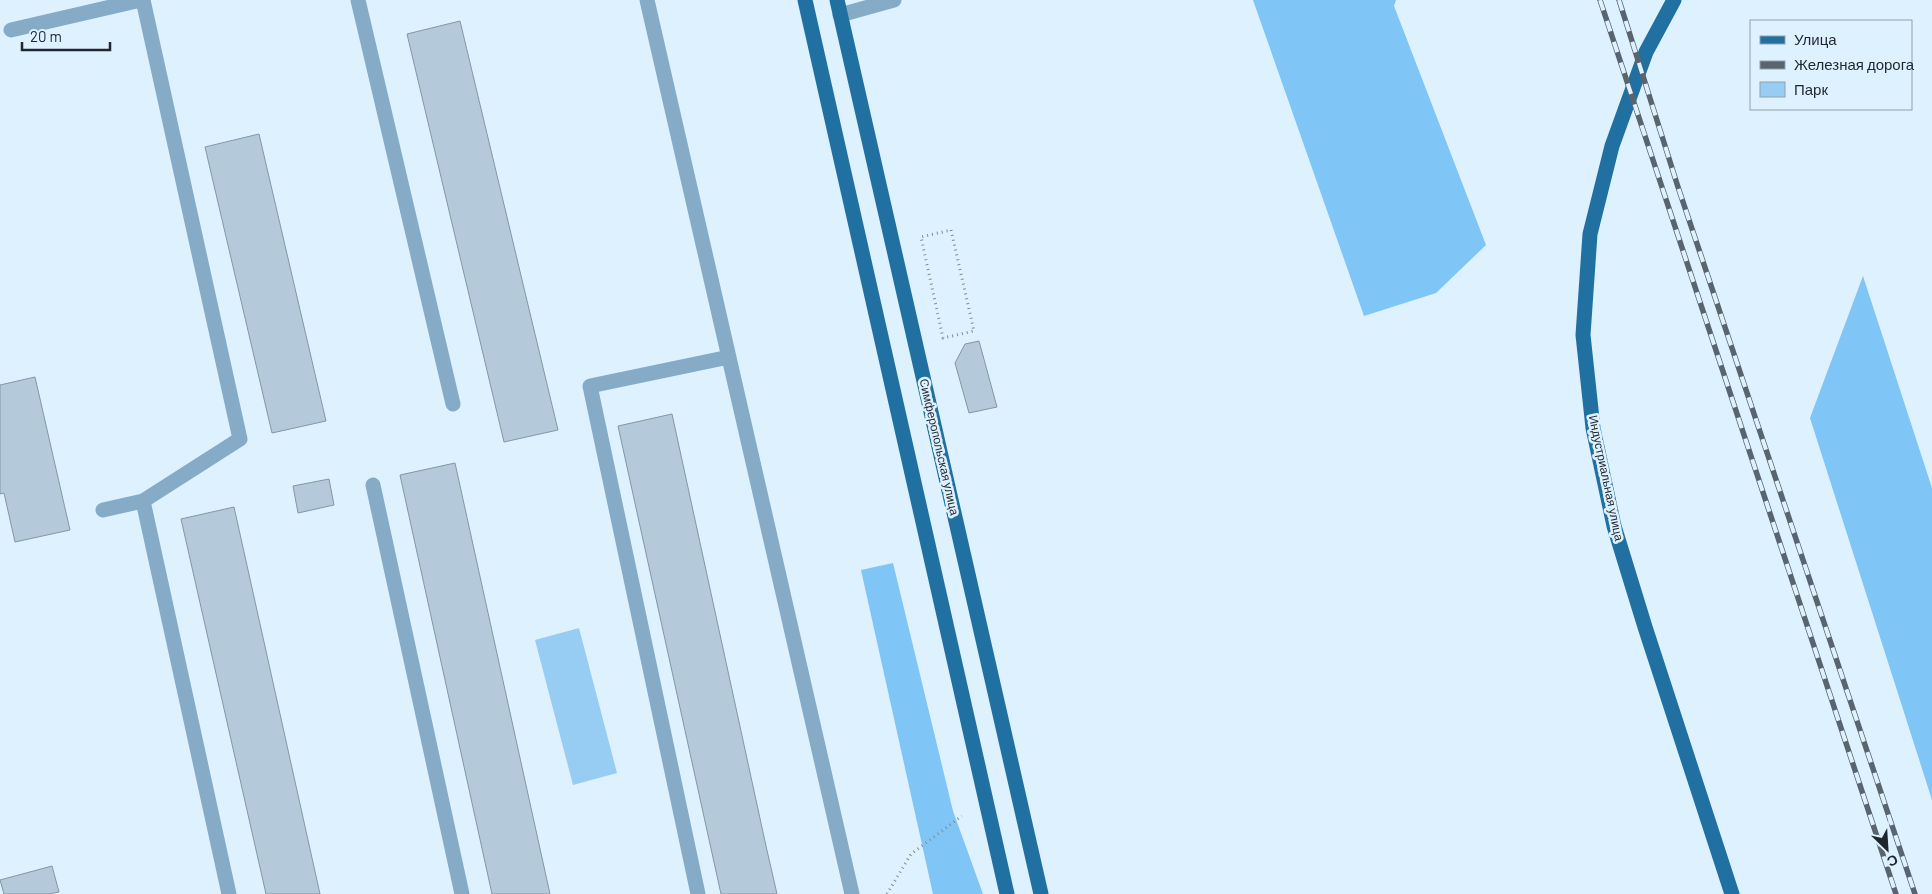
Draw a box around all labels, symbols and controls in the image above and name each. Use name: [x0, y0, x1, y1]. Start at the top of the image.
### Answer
scale bar: [22, 20, 110, 52]
legend: [1750, 20, 1912, 110]
text: 20 m: [30, 27, 62, 45]
text: Улица: [1794, 30, 1837, 48]
text: Железная дорога: [1794, 55, 1915, 73]
text: Парк: [1794, 80, 1828, 98]
street label: Симферопольская улица: [916, 377, 963, 517]
street label: Индустриальная улица: [1586, 414, 1627, 542]
north arrow: [1862, 824, 1912, 874]
text: С: [1885, 851, 1901, 871]

